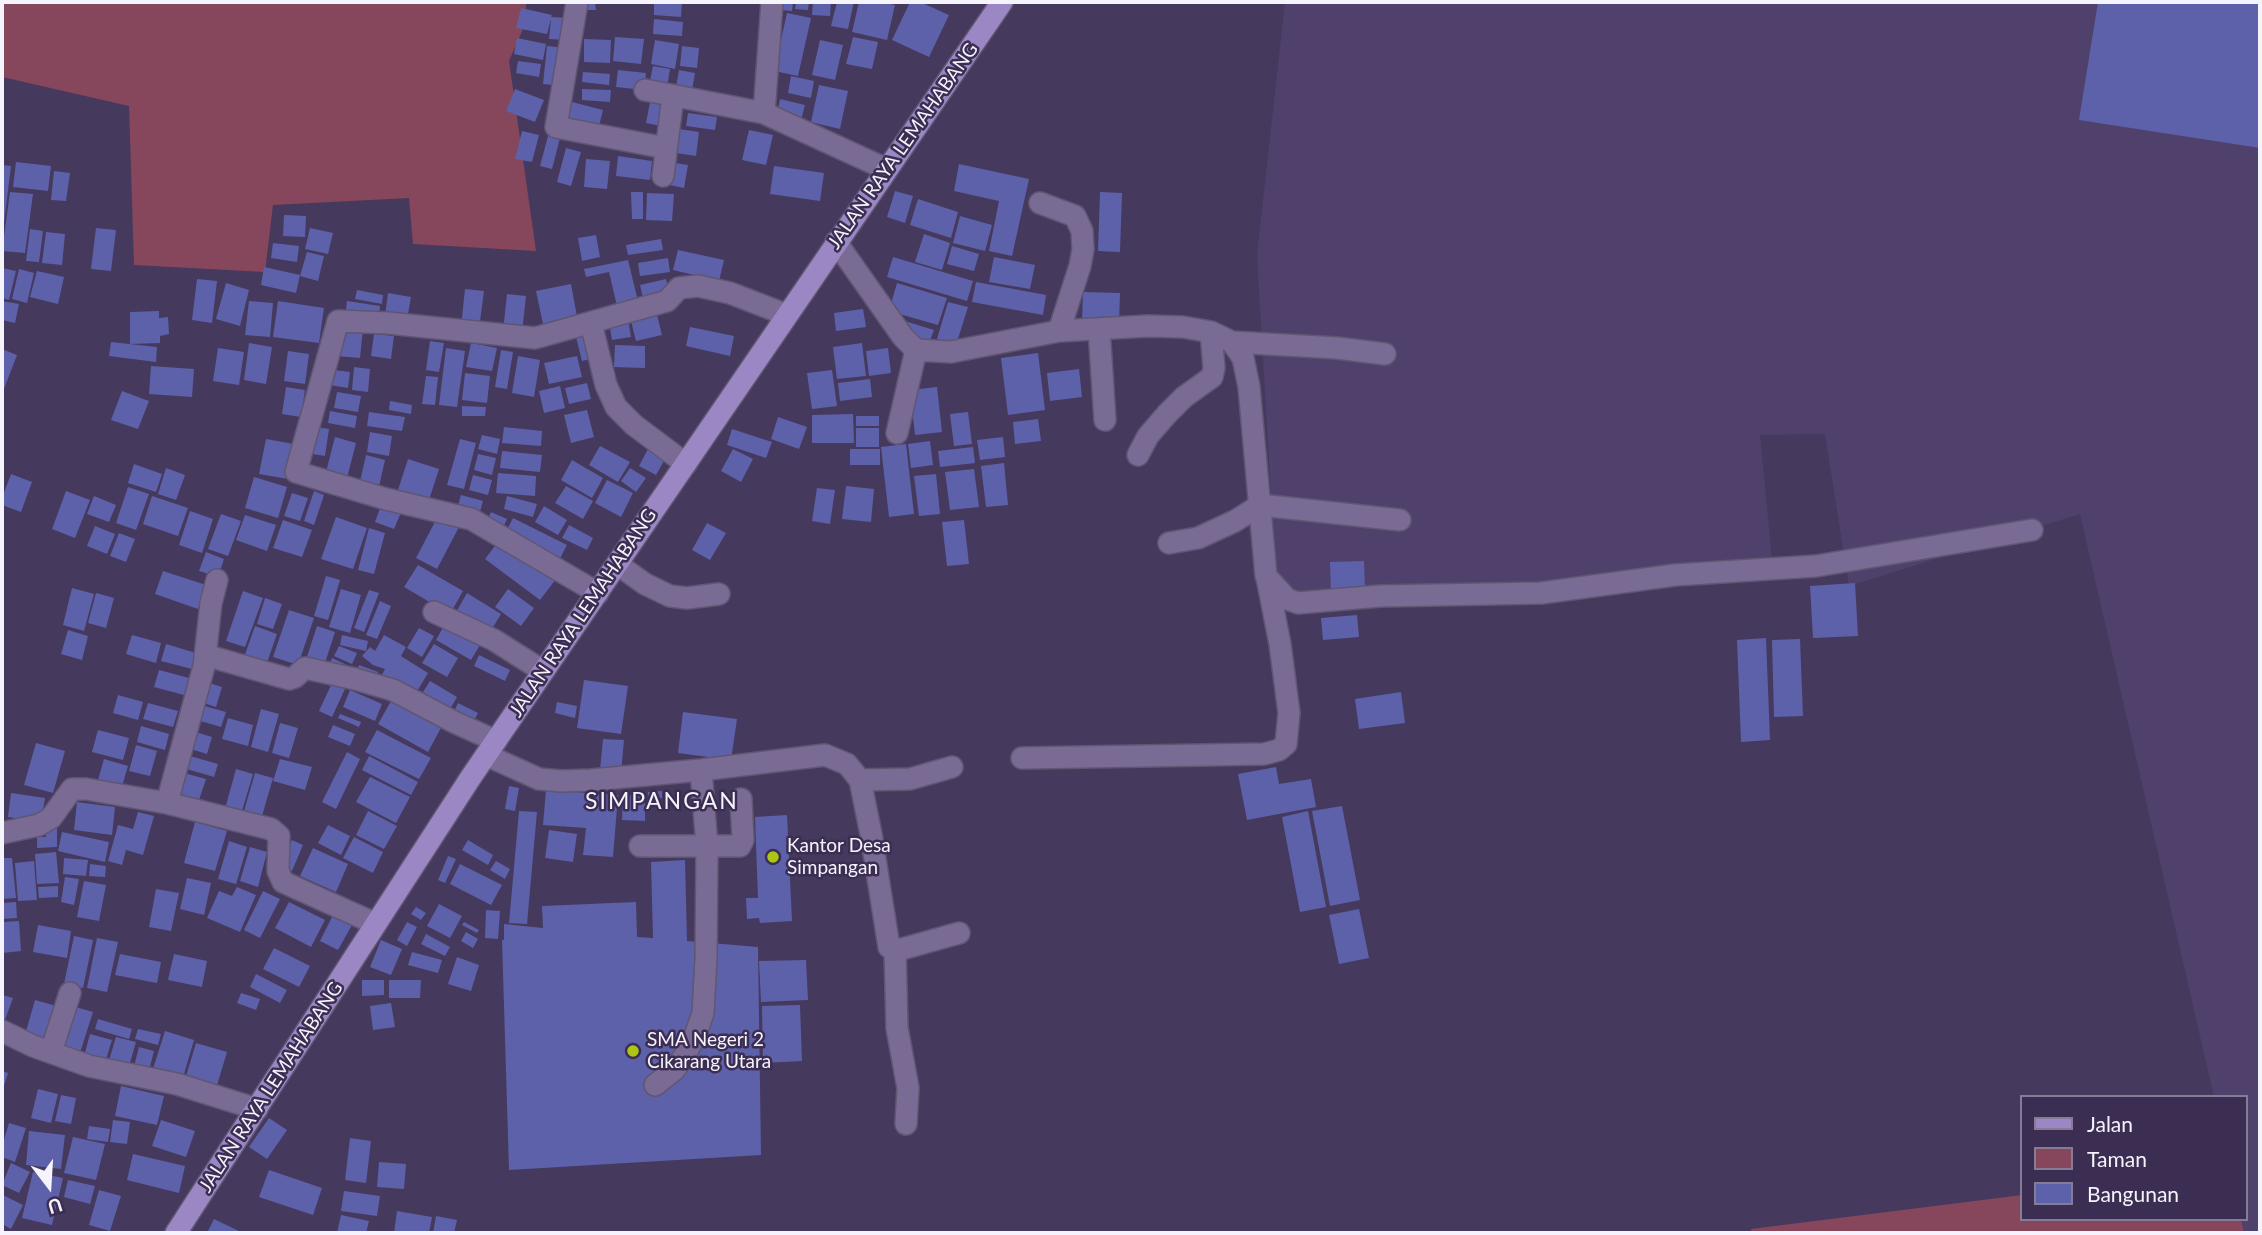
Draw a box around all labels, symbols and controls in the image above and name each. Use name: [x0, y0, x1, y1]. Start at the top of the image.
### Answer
street label: JALAN RAYA LEMAHABANG: [823, 39, 983, 253]
street label: JALAN RAYA LEMAHABANG: [505, 505, 661, 721]
district label: SIMPANGAN: [586, 788, 738, 816]
place label: Kantor Desa Simpangan: [787, 835, 891, 879]
marker: Kantor Desa Simpangan: [765, 849, 781, 865]
street label: JALAN RAYA LEMAHABANG: [194, 977, 348, 1197]
place label: SMA Negeri 2 Cikarang Utara: [647, 1029, 771, 1073]
marker: SMA Negeri 2 Cikarang Utara: [625, 1043, 641, 1059]
legend: [2021, 1095, 2248, 1221]
text: Jalan: [2087, 1111, 2133, 1136]
text: Taman: [2087, 1146, 2147, 1171]
north arrow: [14, 1151, 84, 1221]
text: Bangunan: [2087, 1181, 2179, 1206]
text: U: [45, 1193, 65, 1220]

